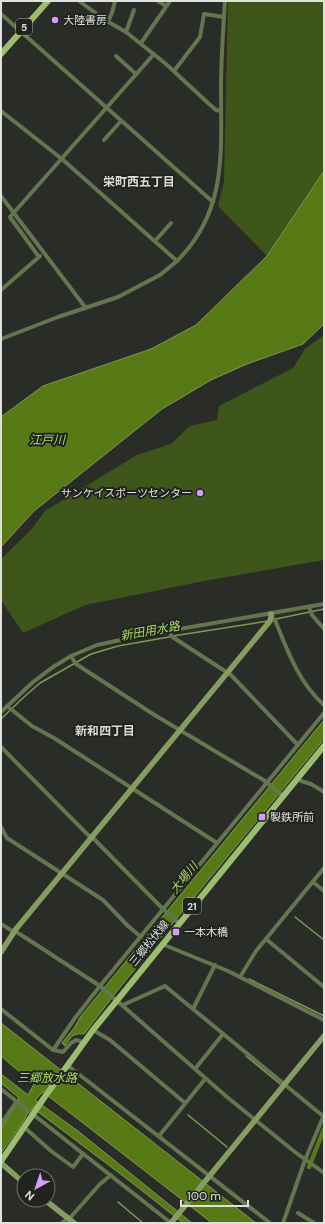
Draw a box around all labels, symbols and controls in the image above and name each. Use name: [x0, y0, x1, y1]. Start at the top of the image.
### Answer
place label: 大陸書房: [63, 13, 107, 27]
marker: 大陸書房: [50, 15, 60, 25]
road number: 5: [16, 19, 32, 35]
district label: 栄町西五丁目: [103, 174, 175, 190]
water label: 江戸川: [29, 432, 67, 448]
place label: サンケイスポーツセンター: [61, 486, 192, 500]
marker: サンケイスポーツセンター: [195, 488, 205, 498]
water label: 新田用水路: [119, 618, 182, 644]
district label: 新和四丁目: [75, 723, 135, 739]
place label: 製鉄所前: [270, 810, 314, 824]
marker: 製鉄所前: [257, 812, 267, 822]
water label: 大場川: [166, 857, 203, 897]
road number: 21: [183, 898, 201, 914]
street label: 三郷松伏線: [126, 917, 172, 969]
place label: 一本木橋: [184, 925, 228, 939]
marker: 一本木橋: [171, 927, 181, 937]
water label: 三郷放水路: [17, 1070, 78, 1086]
north arrow: [16, 1168, 56, 1208]
scale bar: [181, 1182, 248, 1208]
text: N: [22, 1188, 37, 1204]
text: 100 m: [187, 1188, 221, 1204]

